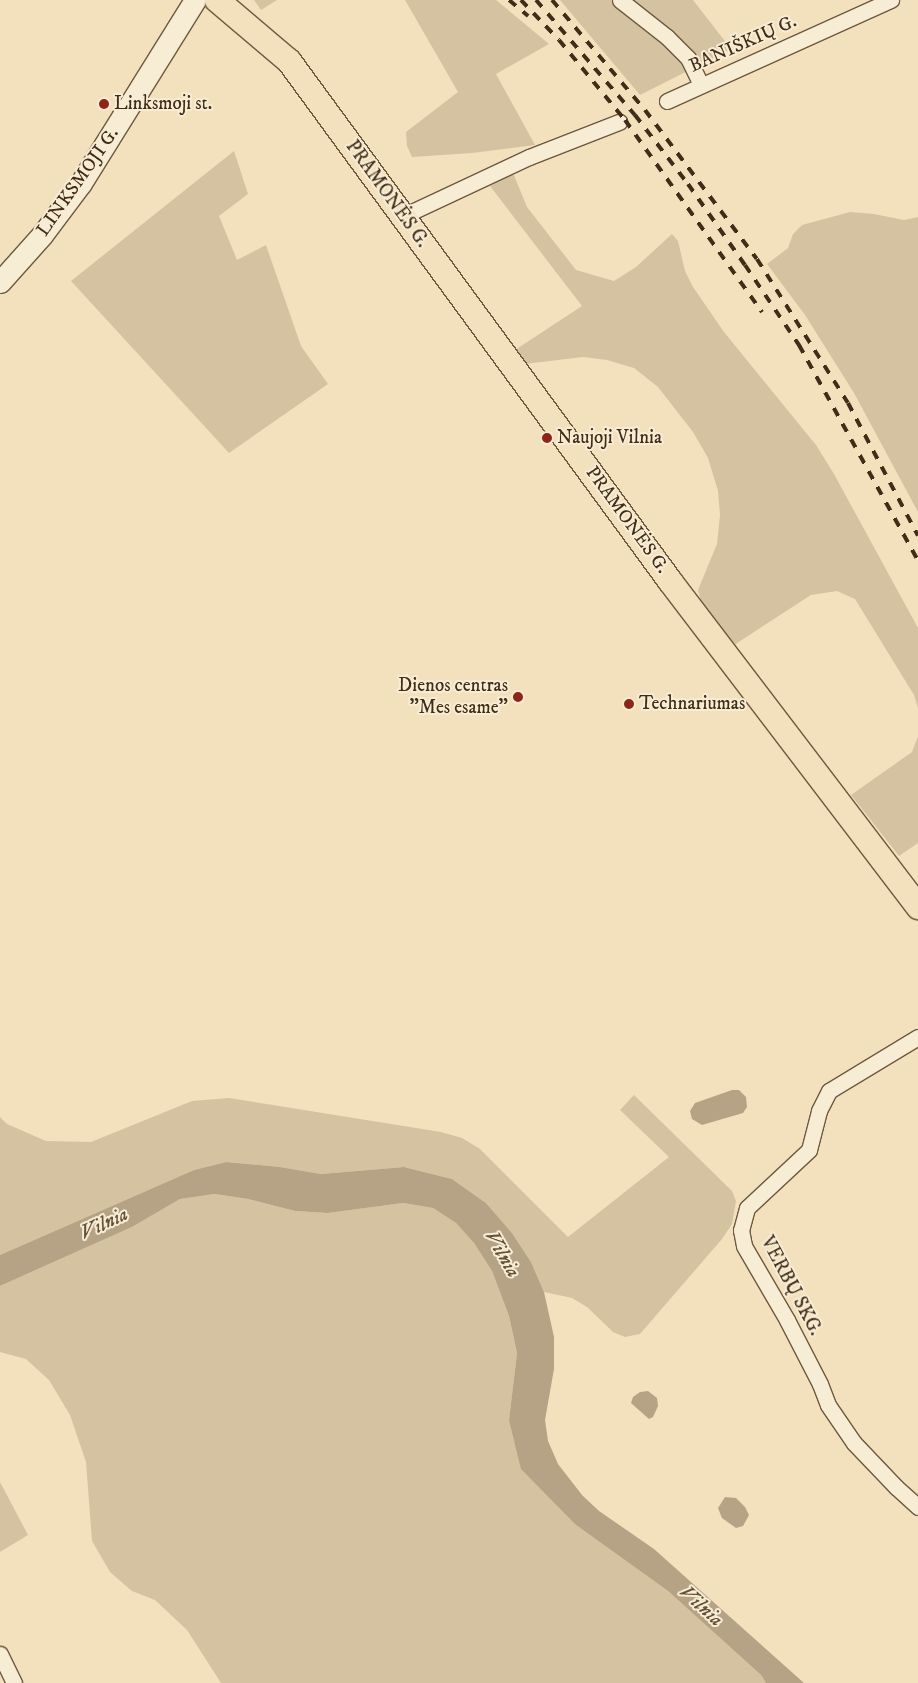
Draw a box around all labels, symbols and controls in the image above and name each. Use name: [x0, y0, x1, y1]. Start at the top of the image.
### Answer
street label: BANIŠKIŲ G.: [686, 10, 800, 78]
place label: Linksmoji st.: [114, 93, 212, 115]
marker: Linksmoji st.: [98, 98, 110, 110]
street label: LINKSMOJI G.: [32, 123, 124, 241]
street label: PRAMONĖS G.: [340, 136, 434, 252]
place label: Naujoji Vilnia: [557, 427, 662, 449]
marker: Naujoji Vilnia: [541, 432, 553, 444]
street label: PRAMONĖS G.: [580, 462, 674, 578]
place label: Dienos centras "Mes esame": [398, 675, 508, 719]
marker: Dienos centras "Mes esame": [512, 691, 524, 703]
place label: Technariumas: [639, 693, 745, 715]
marker: Technariumas: [623, 698, 635, 710]
water label: Vilnia: [76, 1202, 132, 1246]
water label: Vilnia: [479, 1226, 525, 1282]
street label: VERBŲ SKG.: [755, 1232, 827, 1340]
water label: Vilnia: [674, 1580, 728, 1632]

